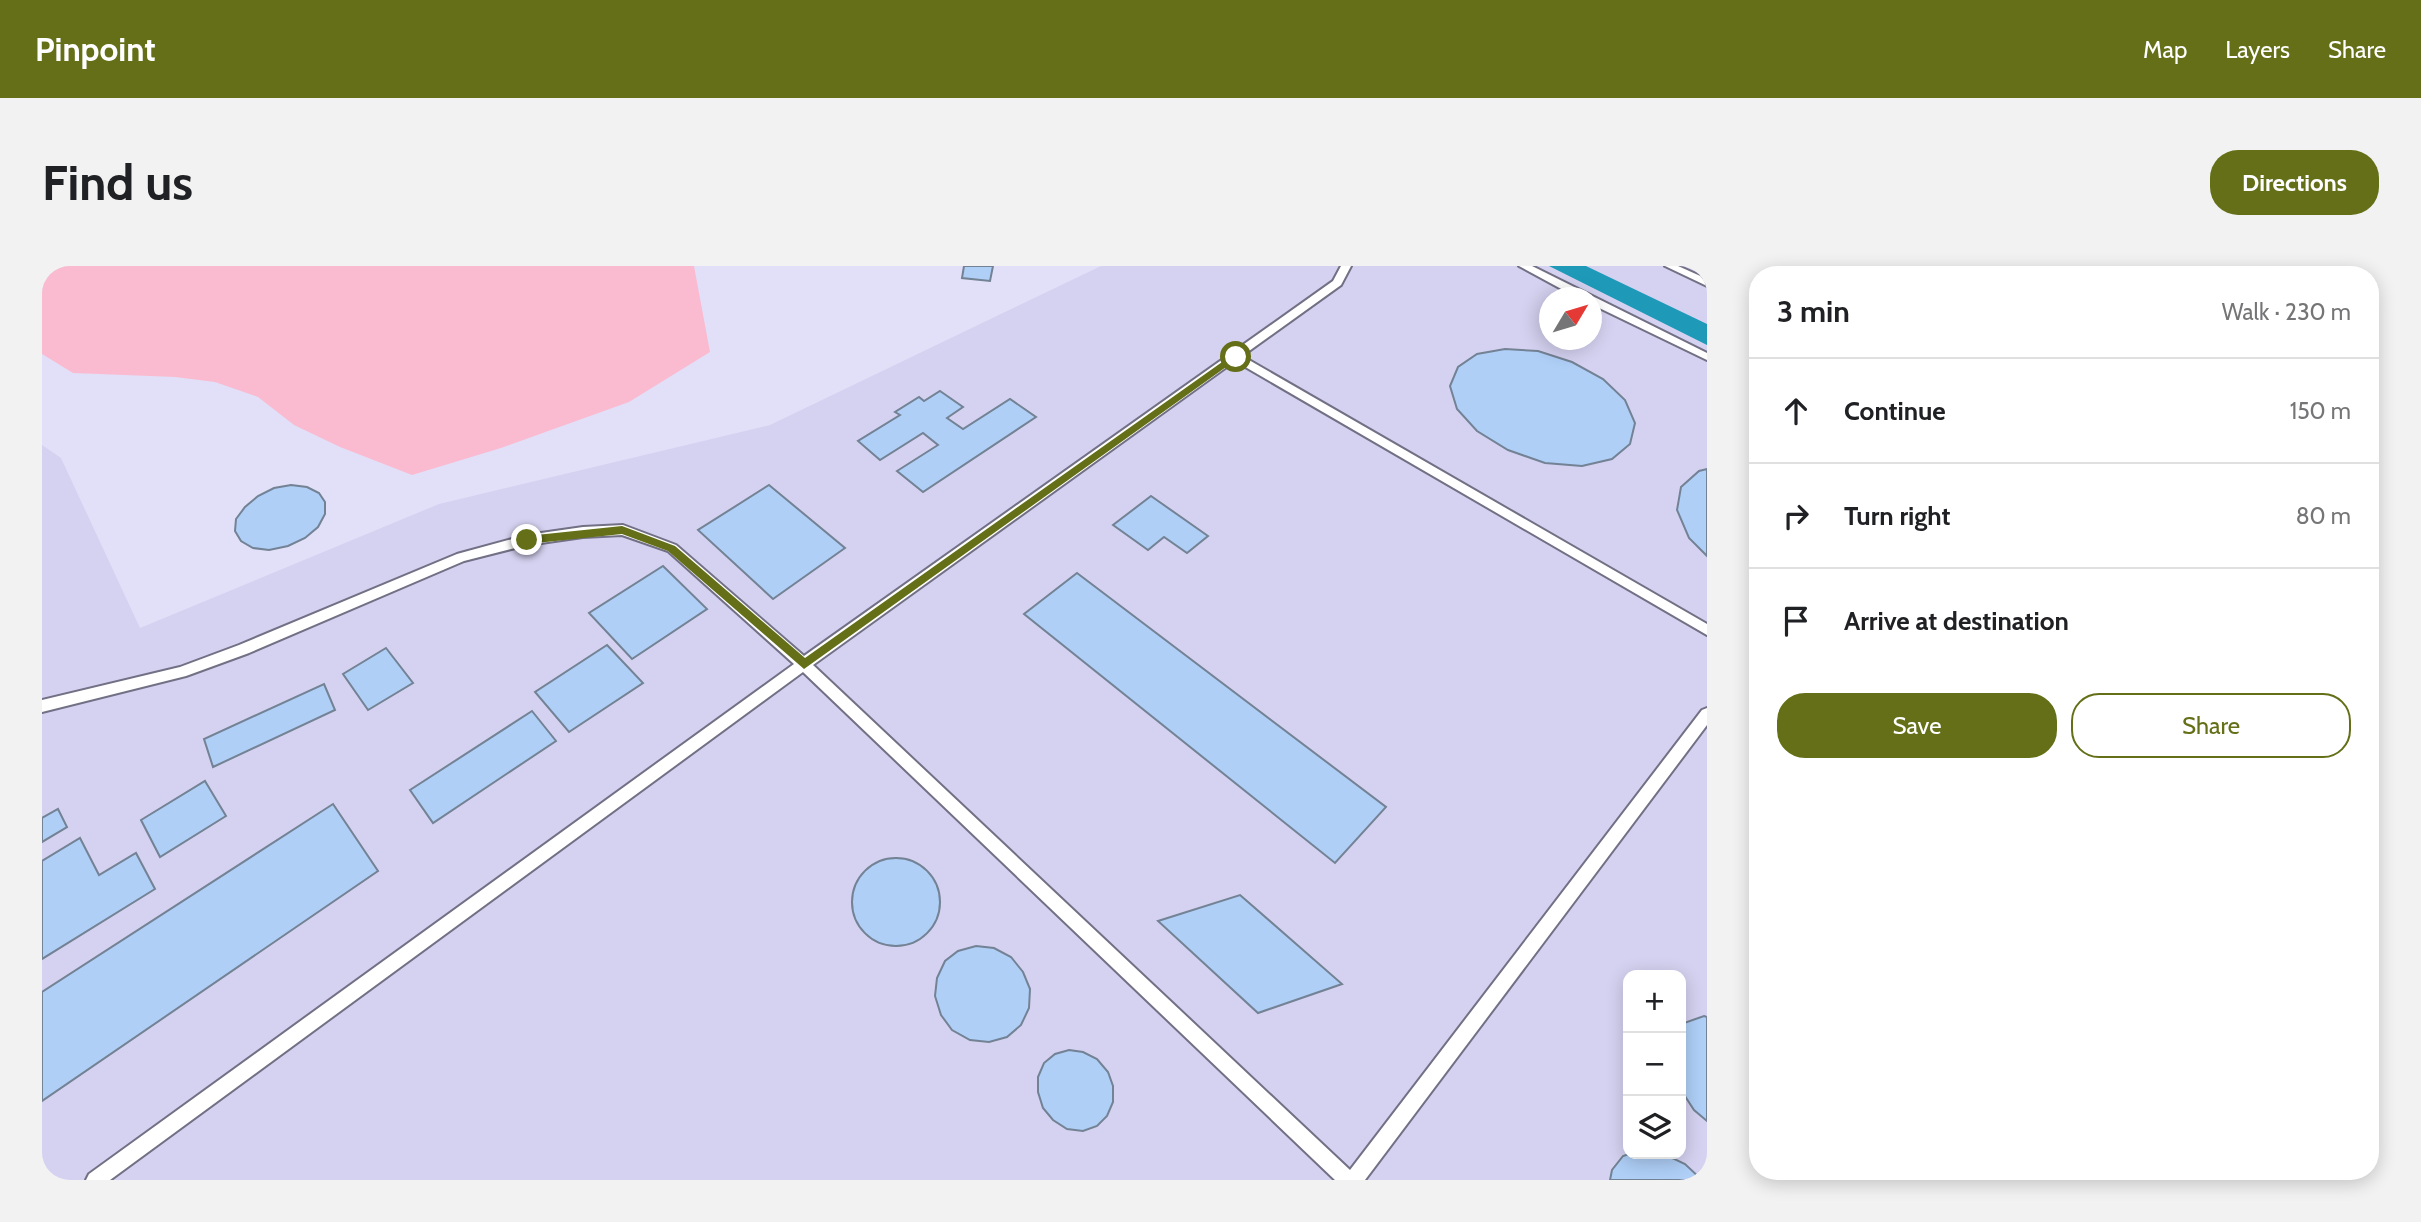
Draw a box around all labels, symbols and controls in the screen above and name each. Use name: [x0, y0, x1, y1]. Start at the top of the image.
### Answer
text: Pinpoint: [35, 29, 156, 69]
text: Map: [2143, 35, 2187, 64]
text: Layers: [2225, 35, 2290, 64]
text: Share: [2328, 35, 2386, 64]
button: Directions: [2210, 150, 2379, 215]
text: Find us: [42, 153, 193, 212]
north arrow: [1539, 287, 1602, 350]
text: 3 min: [1777, 293, 1850, 330]
text: Walk · 230 m: [2222, 298, 2351, 326]
route start: [1220, 341, 1251, 372]
icon: ahead: [1777, 392, 1815, 430]
text: Continue: [1844, 395, 1946, 427]
text: 150 m: [2290, 397, 2351, 425]
icon: right: [1777, 497, 1815, 535]
text: Turn right: [1844, 500, 1950, 532]
text: 80 m: [2296, 502, 2351, 530]
route end: [511, 524, 542, 555]
icon: arrive: [1777, 602, 1815, 640]
text: Arrive at destination: [1844, 605, 2069, 637]
button: Save: [1777, 693, 2057, 758]
button: Share: [2071, 693, 2351, 758]
map controls: [1623, 970, 1686, 1159]
button: +: [1623, 970, 1686, 1033]
button: −: [1623, 1033, 1686, 1096]
button: layers: [1623, 1096, 1686, 1159]

